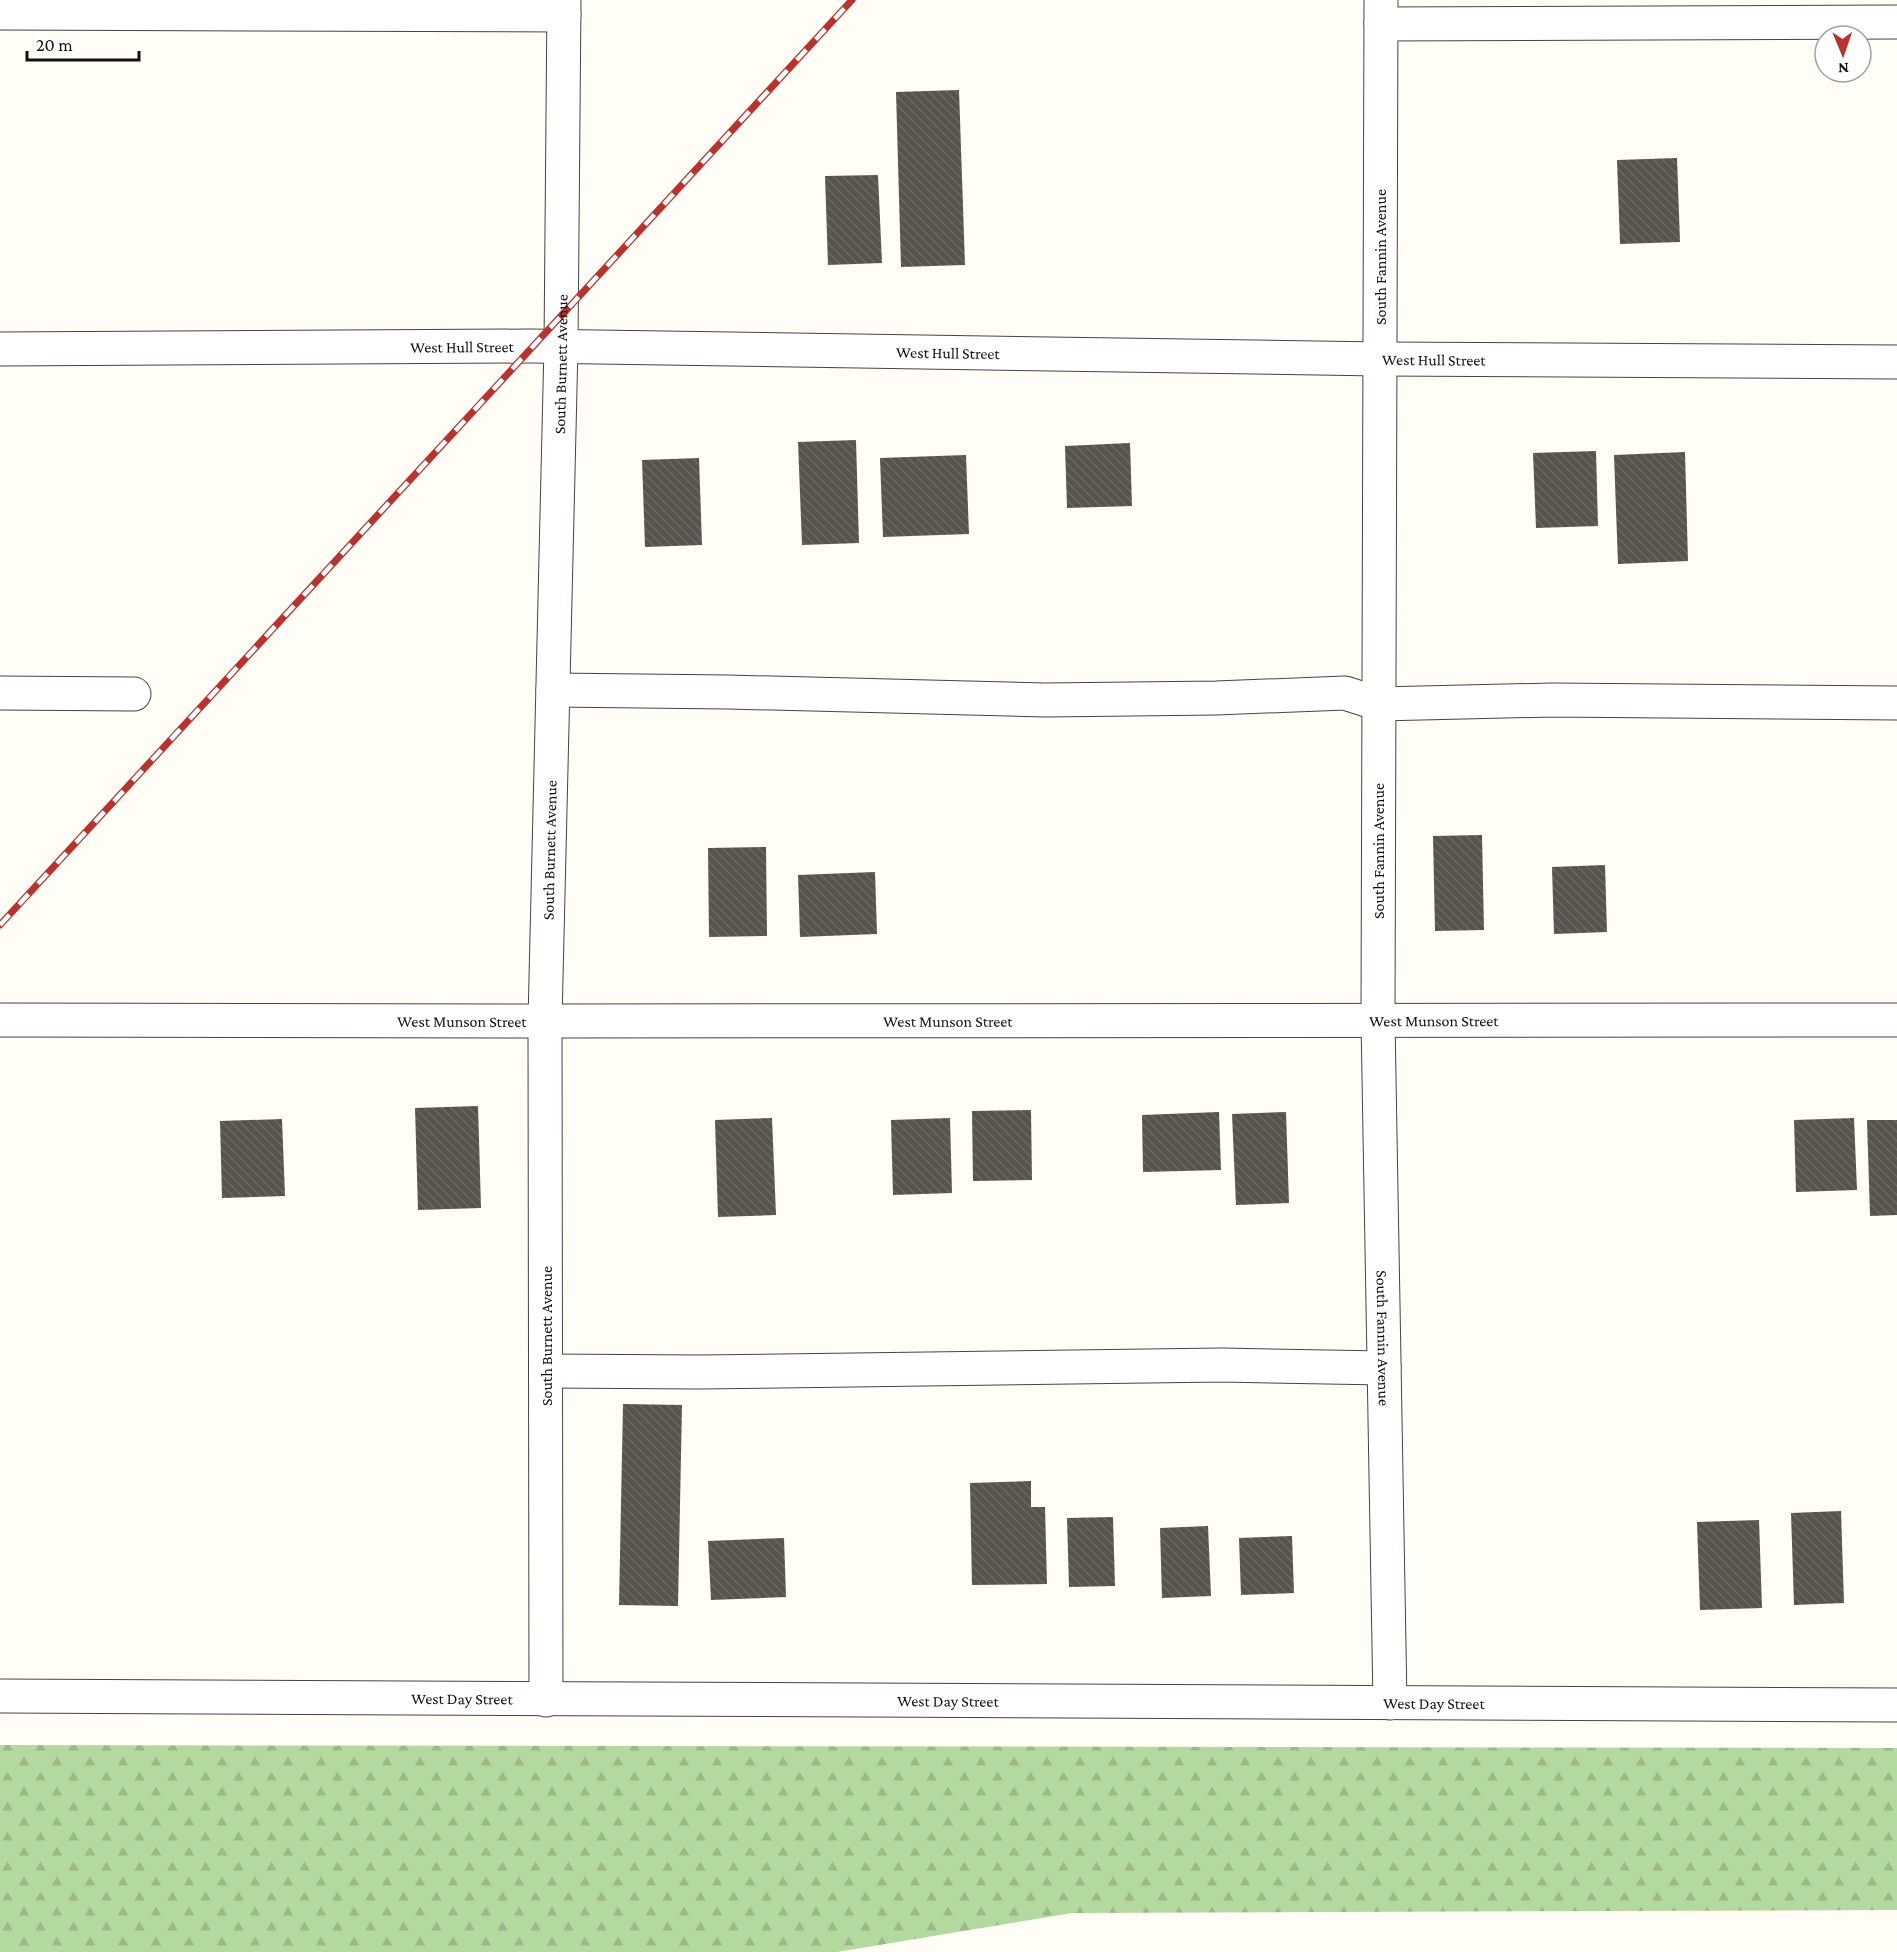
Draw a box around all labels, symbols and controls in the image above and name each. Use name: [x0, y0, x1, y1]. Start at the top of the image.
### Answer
scale bar: [27, 24, 140, 62]
north arrow: [1813, 24, 1873, 84]
text: 20 m: [36, 35, 73, 55]
text: N: [1838, 60, 1849, 77]
street label: South Fannin Avenue: [1372, 189, 1389, 325]
street label: South Burnett Avenue: [550, 294, 570, 434]
street label: West Hull Street: [410, 338, 514, 355]
street label: West Hull Street: [896, 343, 1001, 362]
street label: West Hull Street: [1382, 351, 1486, 368]
street label: South Burnett Avenue: [539, 780, 559, 920]
street label: South Fannin Avenue: [1370, 783, 1387, 919]
street label: West Munson Street: [397, 1012, 527, 1029]
street label: West Munson Street: [883, 1012, 1013, 1029]
street label: West Munson Street: [1369, 1012, 1499, 1029]
street label: South Burnett Avenue: [538, 1266, 555, 1406]
street label: South Fannin Avenue: [1374, 1270, 1393, 1406]
street label: West Day Street: [411, 1689, 513, 1708]
street label: West Day Street: [897, 1692, 999, 1710]
street label: West Day Street: [1383, 1694, 1485, 1712]

